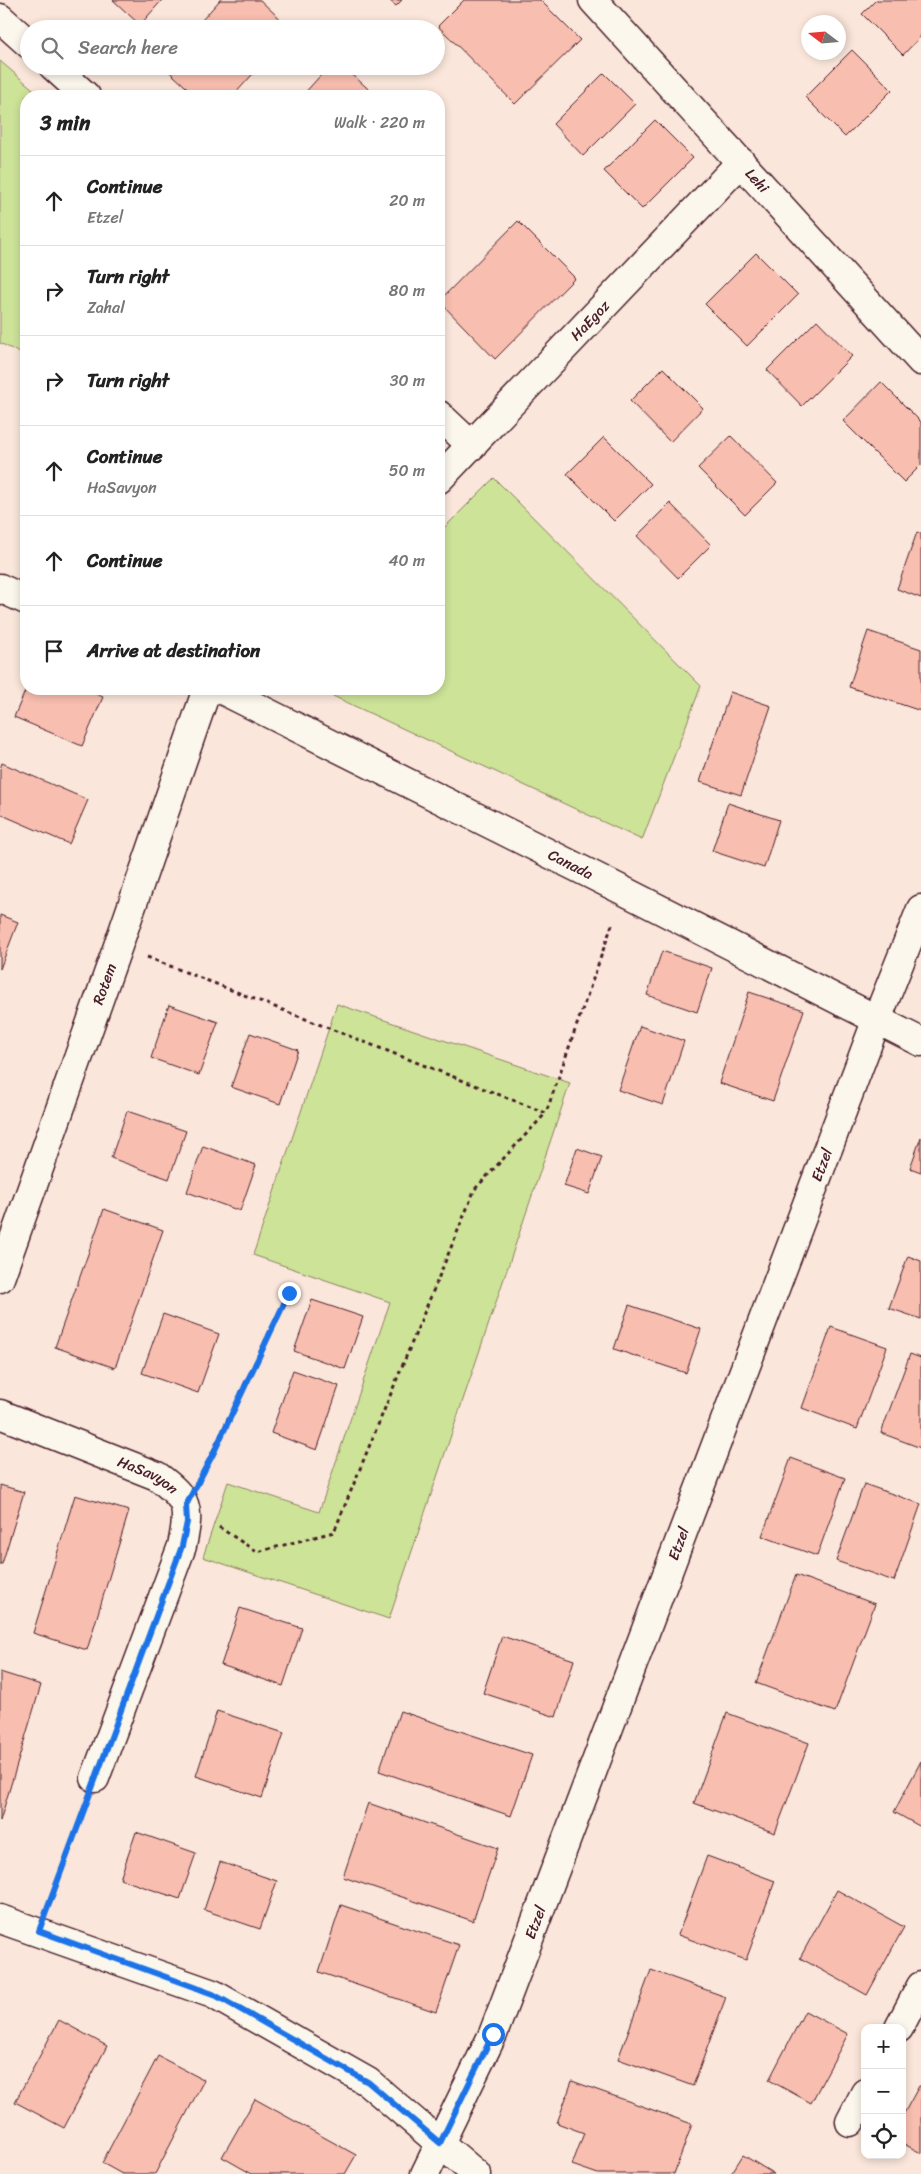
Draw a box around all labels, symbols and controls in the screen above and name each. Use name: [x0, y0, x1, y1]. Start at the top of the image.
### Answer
north arrow: [801, 15, 846, 60]
search box: [20, 20, 445, 75]
text: Search here: [78, 31, 178, 64]
icon: search: [38, 34, 66, 62]
text: 3 min: [40, 104, 90, 142]
text: Walk · 220 m: [334, 108, 425, 137]
street label: Lehi: [738, 162, 776, 200]
text: Continue: [87, 170, 163, 203]
text: 20 m: [389, 186, 425, 215]
icon: ahead: [40, 187, 68, 215]
text: Etzel: [87, 203, 123, 232]
text: Turn right: [87, 260, 169, 293]
text: 80 m: [389, 276, 425, 305]
icon: right: [40, 277, 68, 305]
text: Zahal: [87, 293, 125, 322]
street label: HaEgoz: [564, 293, 617, 347]
text: Turn right: [87, 364, 169, 397]
text: 30 m: [390, 366, 425, 395]
icon: right: [40, 367, 68, 395]
text: Continue: [87, 440, 163, 473]
text: 50 m: [389, 456, 425, 485]
icon: ahead: [40, 457, 68, 485]
text: HaSavyon: [87, 473, 157, 502]
text: Continue: [87, 544, 163, 577]
text: 40 m: [388, 546, 425, 575]
icon: ahead: [40, 547, 68, 575]
text: Arrive at destination: [87, 634, 260, 667]
icon: arrive: [40, 637, 68, 665]
street label: Canada: [543, 842, 598, 887]
street label: Rotem: [85, 960, 124, 1008]
street label: Etzel: [804, 1144, 840, 1185]
route end: [278, 1282, 301, 1305]
street label: HaSavyon: [114, 1449, 184, 1501]
street label: Etzel: [660, 1522, 697, 1564]
street label: Etzel: [517, 1901, 554, 1943]
route start: [482, 2023, 505, 2046]
map controls: [861, 2024, 906, 2159]
button: +: [861, 2024, 906, 2069]
button: −: [861, 2069, 906, 2114]
button: locate: [861, 2114, 906, 2159]

